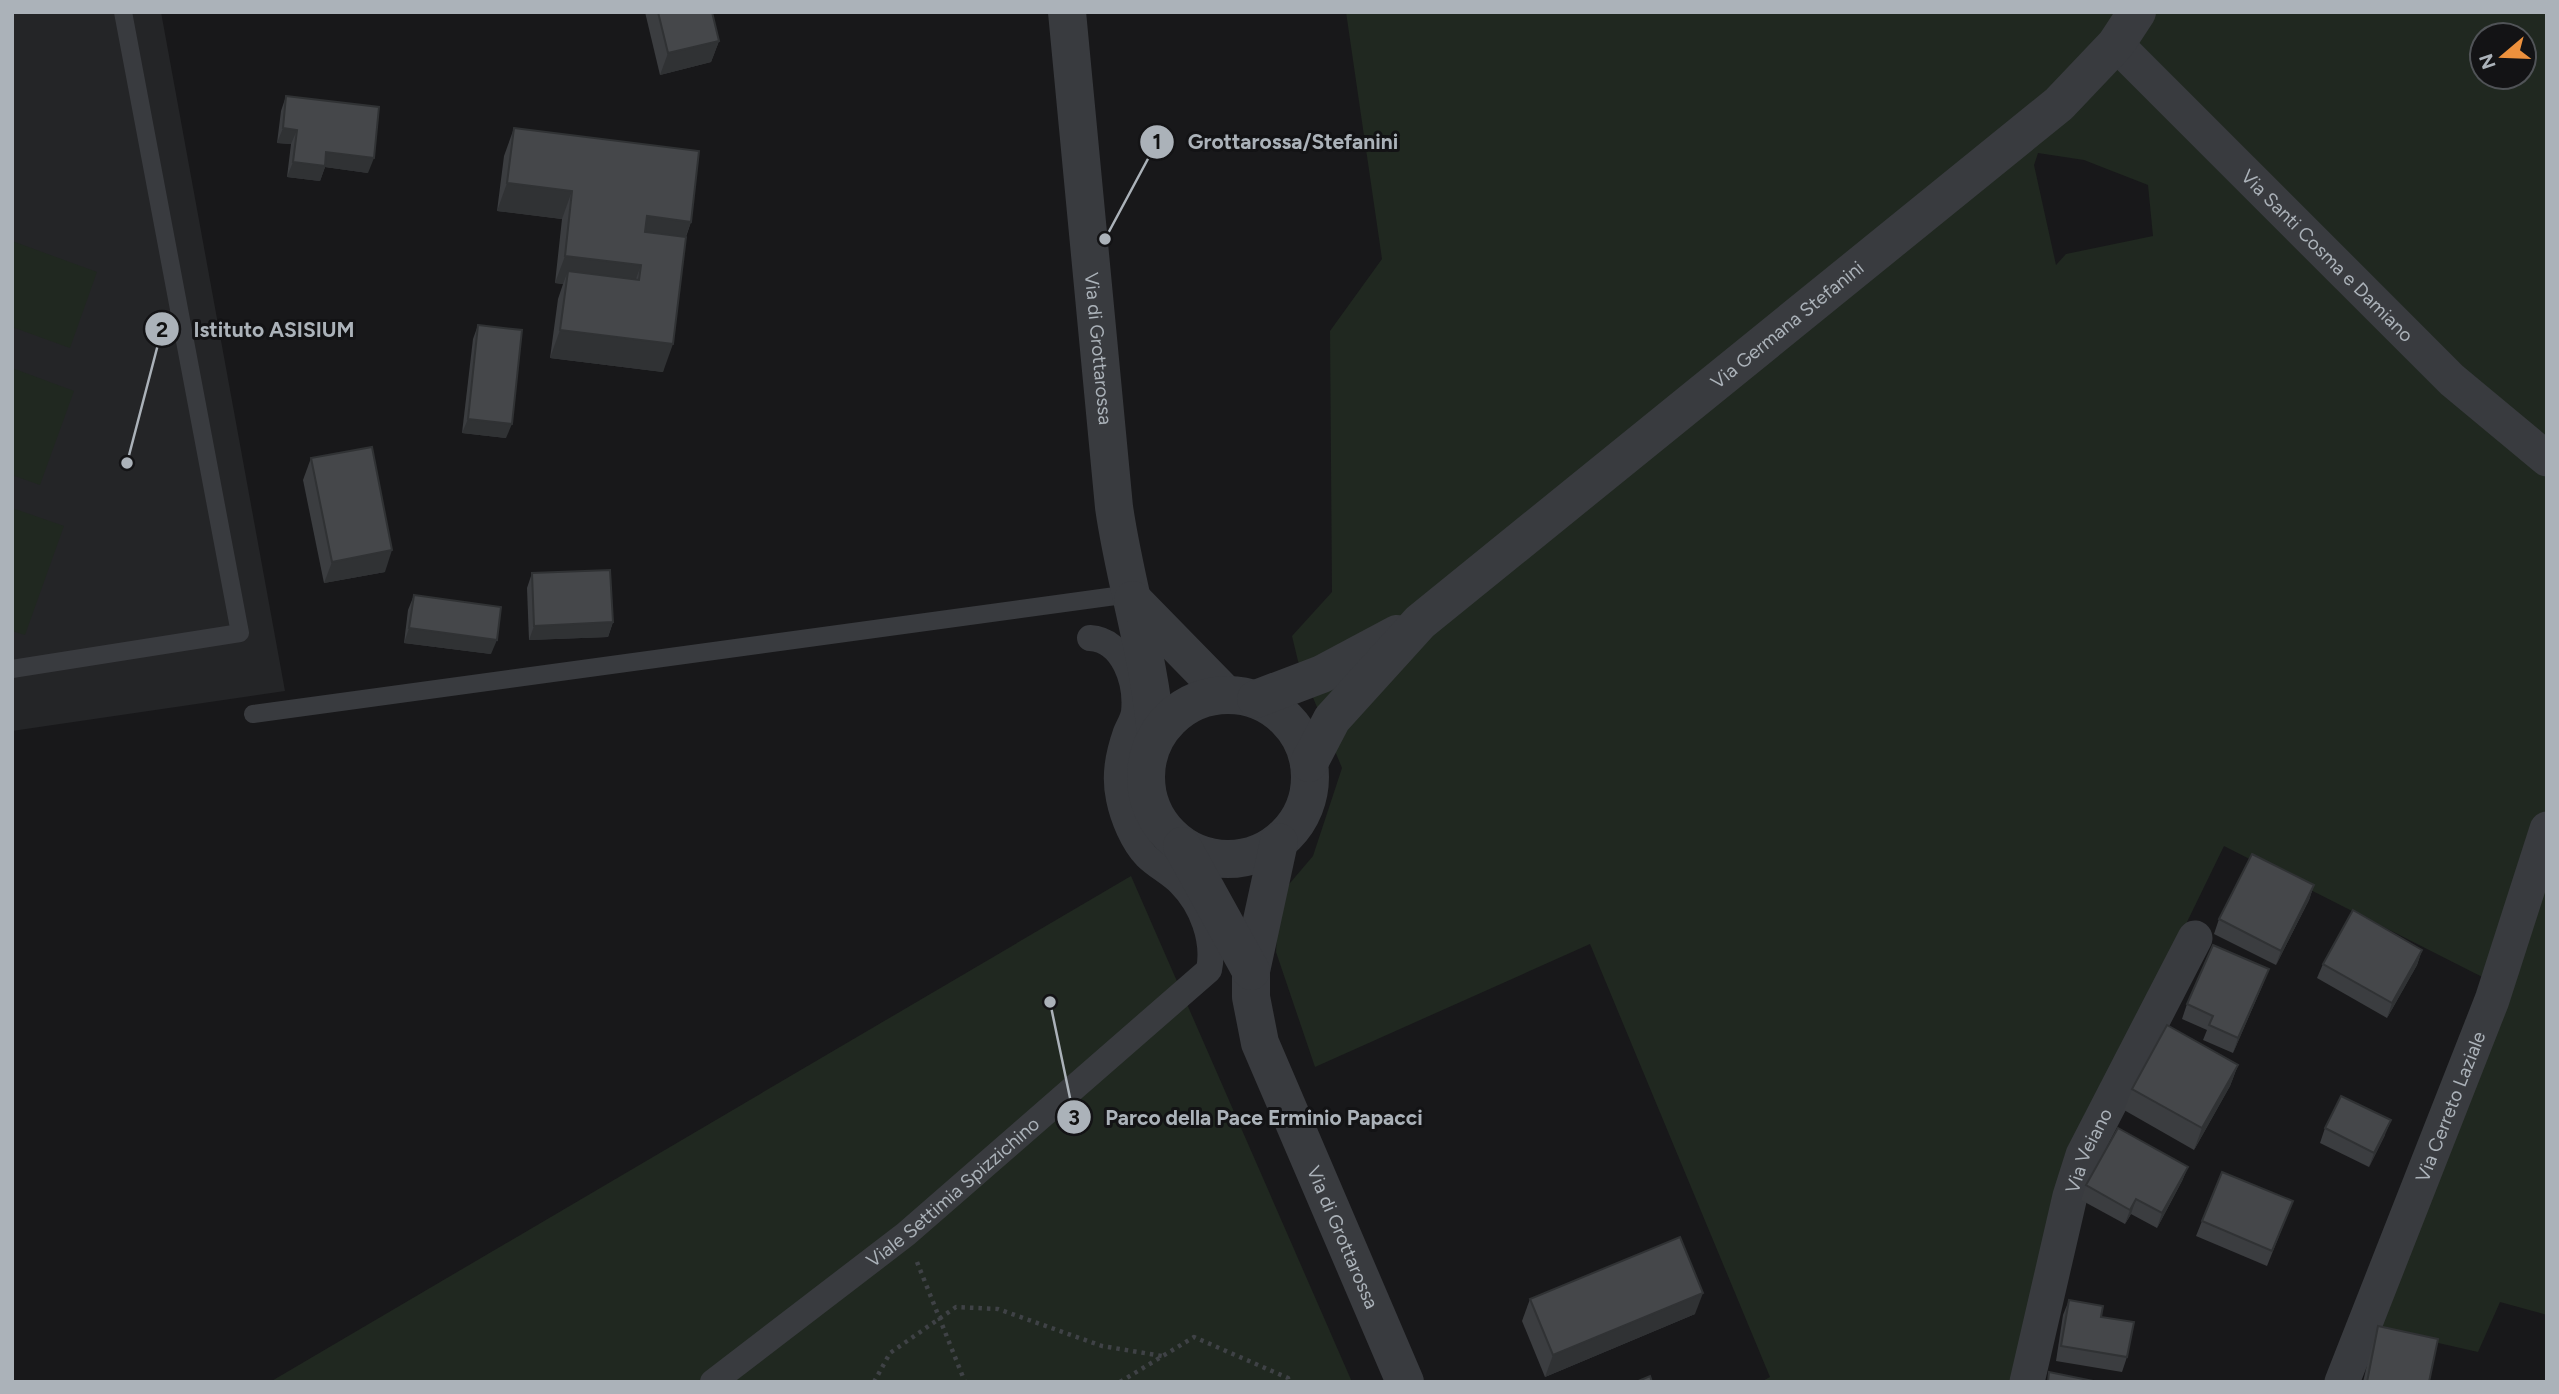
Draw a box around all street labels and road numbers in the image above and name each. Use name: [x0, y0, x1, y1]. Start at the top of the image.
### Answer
street label: Via Santi Cosma e Damiano: [2236, 165, 2418, 347]
street label: Via Germana Stefanini: [1706, 256, 1868, 394]
street label: Via di Grottarossa: [1080, 271, 1117, 426]
street label: Via Cerreto Laziale: [2411, 1028, 2491, 1185]
street label: Via Veiano: [2061, 1104, 2117, 1196]
street label: Viale Settimia Spizzichino: [862, 1112, 1044, 1272]
street label: Via di Grottarossa: [1302, 1162, 1383, 1312]

